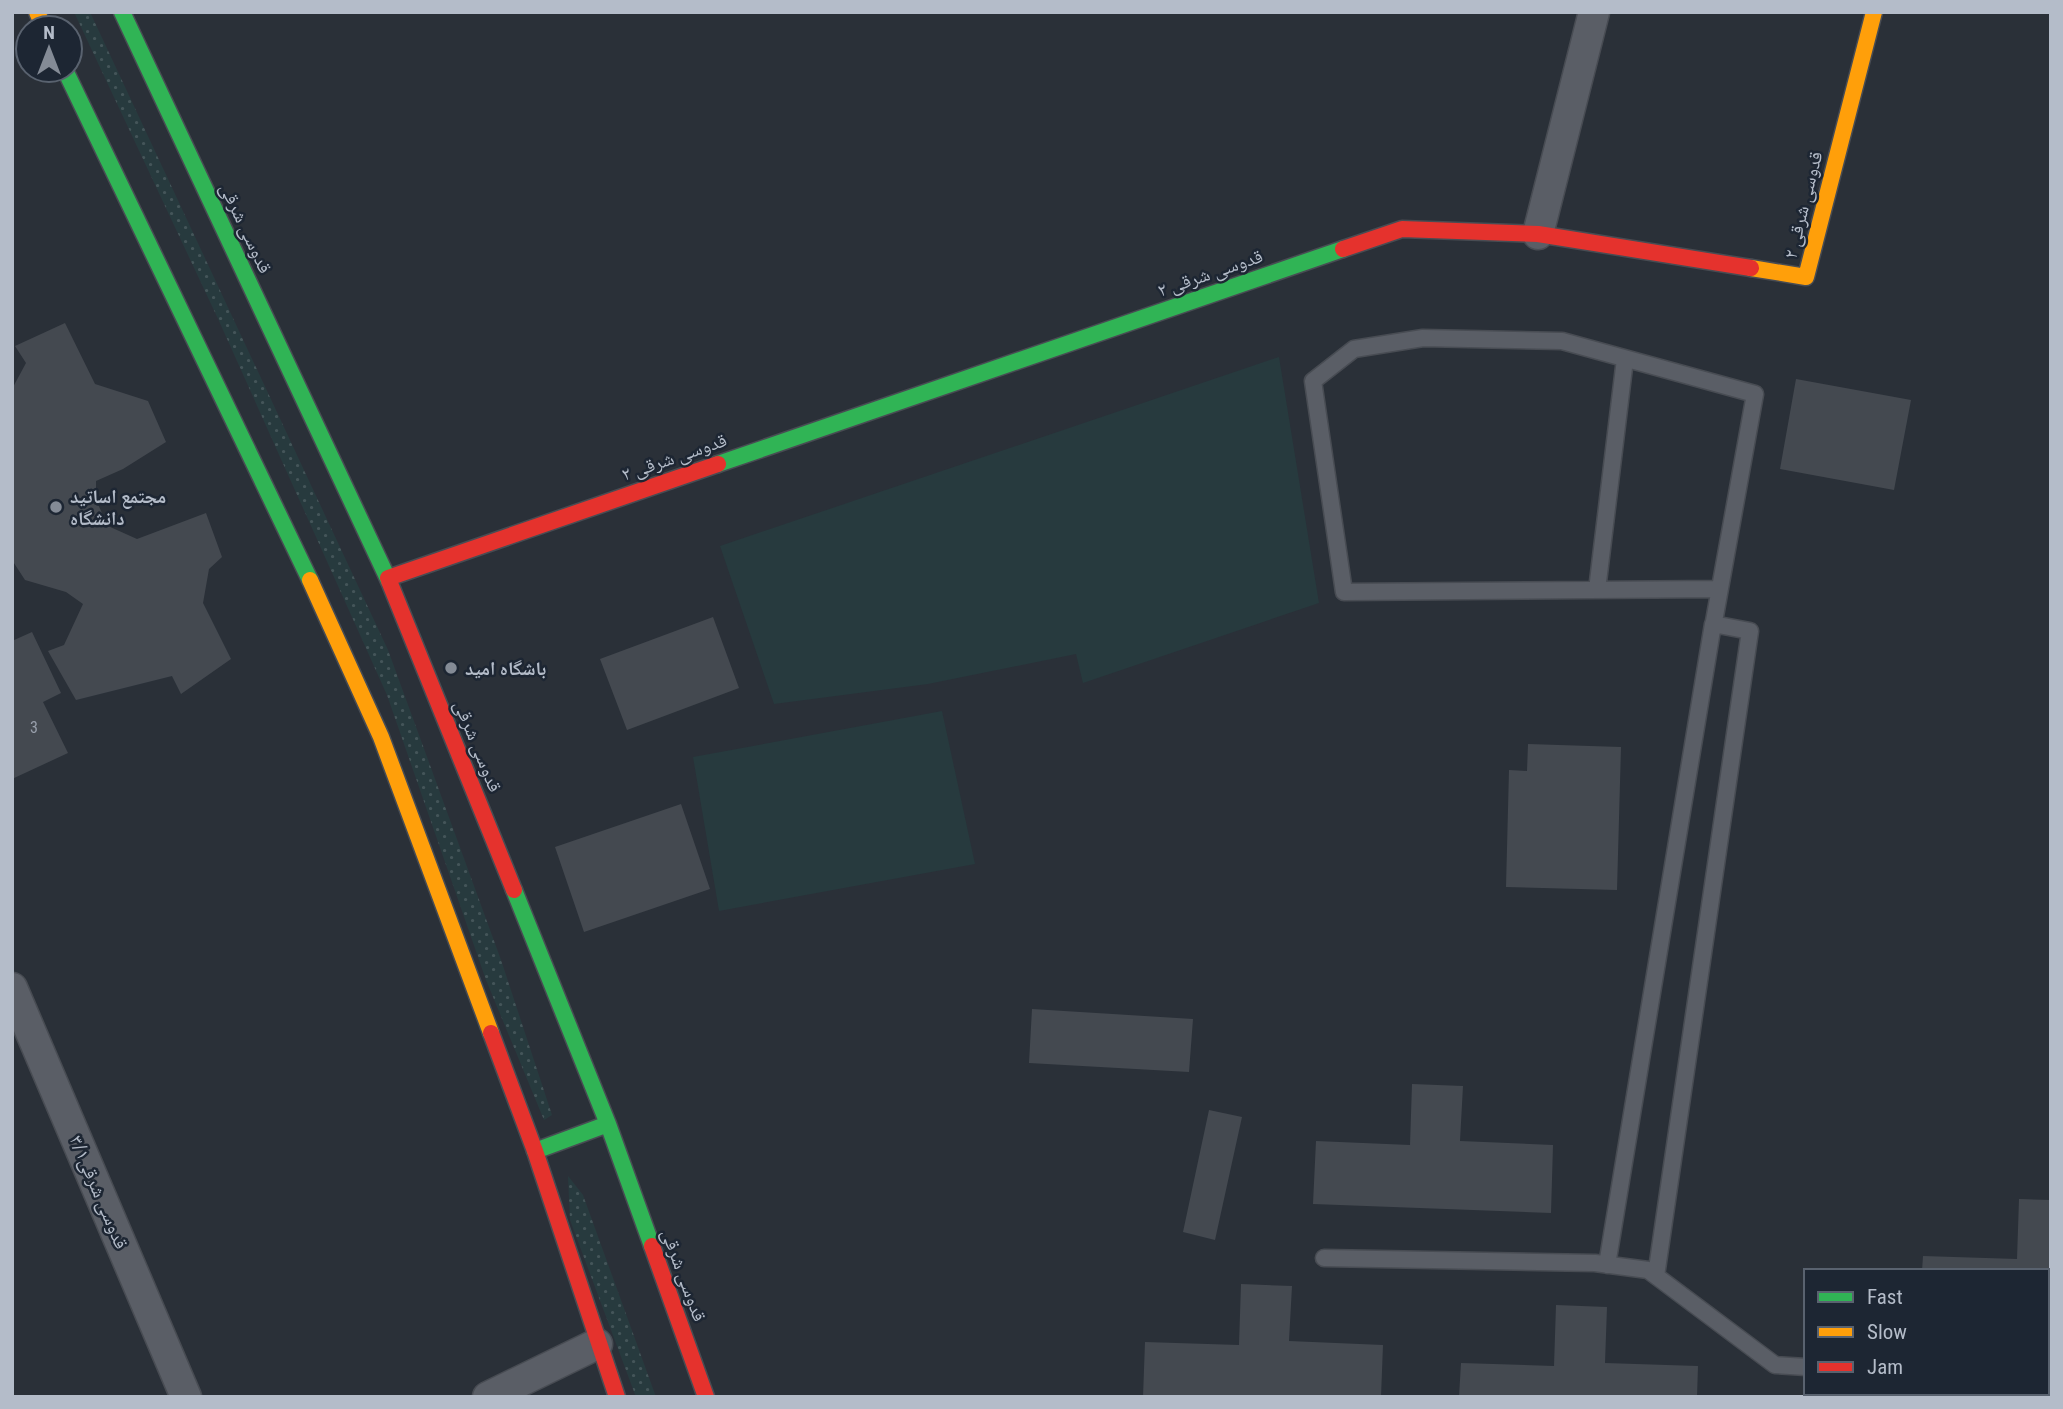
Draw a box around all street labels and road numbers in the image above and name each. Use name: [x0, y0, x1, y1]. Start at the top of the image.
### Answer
street label: قدوسی شرقی ۲: [1779, 149, 1827, 261]
street label: قدوسی شرقی: [215, 179, 277, 277]
street label: قدوسی شرقی ۲: [1154, 244, 1266, 302]
street label: قدوسی شرقی ۲: [618, 428, 730, 486]
street label: قدوسی شرقی: [449, 697, 507, 795]
street label: قدوسی شرقی۳/۱: [65, 1132, 133, 1252]
street label: قدوسی شرقی: [657, 1225, 711, 1325]

